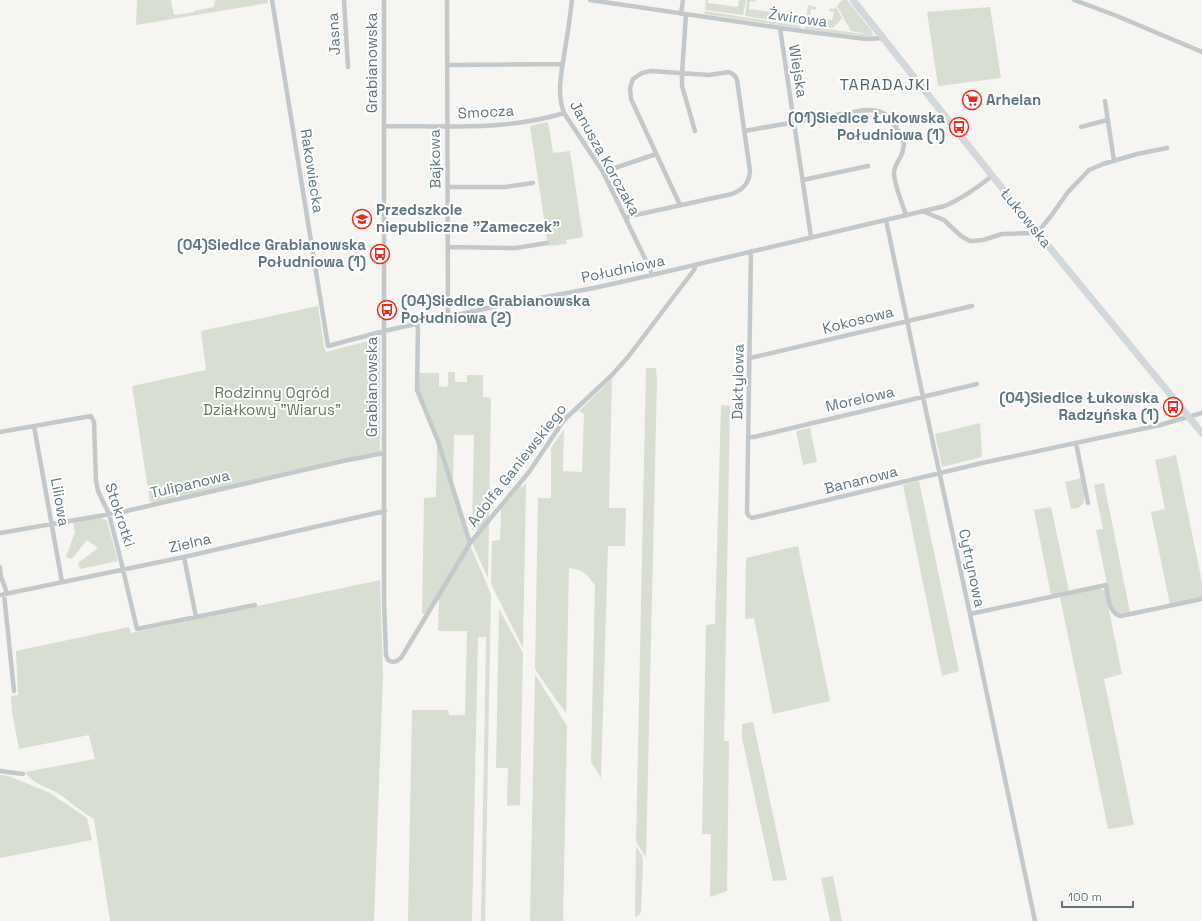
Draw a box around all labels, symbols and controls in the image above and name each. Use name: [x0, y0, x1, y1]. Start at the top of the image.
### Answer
street label: Żwirowa: [767, 4, 829, 31]
street label: Jasna: [323, 12, 344, 56]
street label: Grabianowska: [362, 12, 381, 113]
street label: Wiejska: [785, 43, 812, 99]
district label: TARADAJKI: [839, 74, 931, 95]
supermarket icon: Arhelan: [961, 89, 983, 111]
place label: Arhelan: [986, 90, 1041, 109]
street label: Janusza Korczaka: [566, 97, 645, 219]
street label: Smocza: [457, 101, 515, 122]
place label: (01)Siedlce Łukowska Południowa (1): [788, 108, 945, 144]
bus stop icon: (01)Siedlce Łukowska Południowa (1): [948, 116, 970, 138]
street label: Rakowiecka: [296, 127, 329, 215]
street label: Bajkowa: [424, 129, 445, 189]
street label: Łukowska: [997, 184, 1056, 252]
place label: Przedszkole niepubliczne "Zameczek": [376, 200, 560, 236]
school or university icon: Przedszkole niepubliczne "Zameczek": [351, 208, 373, 230]
place label: (04)Siedlce Grabianowska Południowa (1): [177, 235, 366, 271]
bus stop icon: (04)Siedlce Grabianowska Południowa (1): [369, 243, 391, 265]
street label: Południowa: [579, 250, 667, 287]
place label: (04)Siedlce Grabianowska Południowa (2): [401, 291, 590, 327]
bus stop icon: (04)Siedlce Grabianowska Południowa (2): [376, 299, 398, 321]
street label: Kokosowa: [820, 301, 896, 338]
street label: Grabianowska: [362, 336, 381, 437]
street label: Daktylowa: [727, 343, 748, 420]
street label: Morelowa: [824, 381, 896, 416]
park label: Rodzinny Ogród Działkowy "Wiarus": [203, 383, 341, 419]
place label: (04)Siedlce Łukowska Radzyńska (1): [999, 388, 1159, 424]
bus stop icon: (04)Siedlce Łukowska Radzyńska (1): [1162, 396, 1184, 418]
street label: Adolfa Ganiewskiego: [463, 400, 570, 530]
street label: Bananowa: [822, 461, 900, 498]
street label: Tulipanowa: [148, 465, 232, 502]
street label: Liliowa: [47, 476, 74, 528]
street label: Stokrotki: [101, 480, 140, 549]
street label: Cytrynowa: [955, 527, 990, 609]
street label: Zielna: [167, 528, 213, 557]
scale bar: [1062, 883, 1133, 909]
text: 100 m: [1068, 889, 1102, 905]

